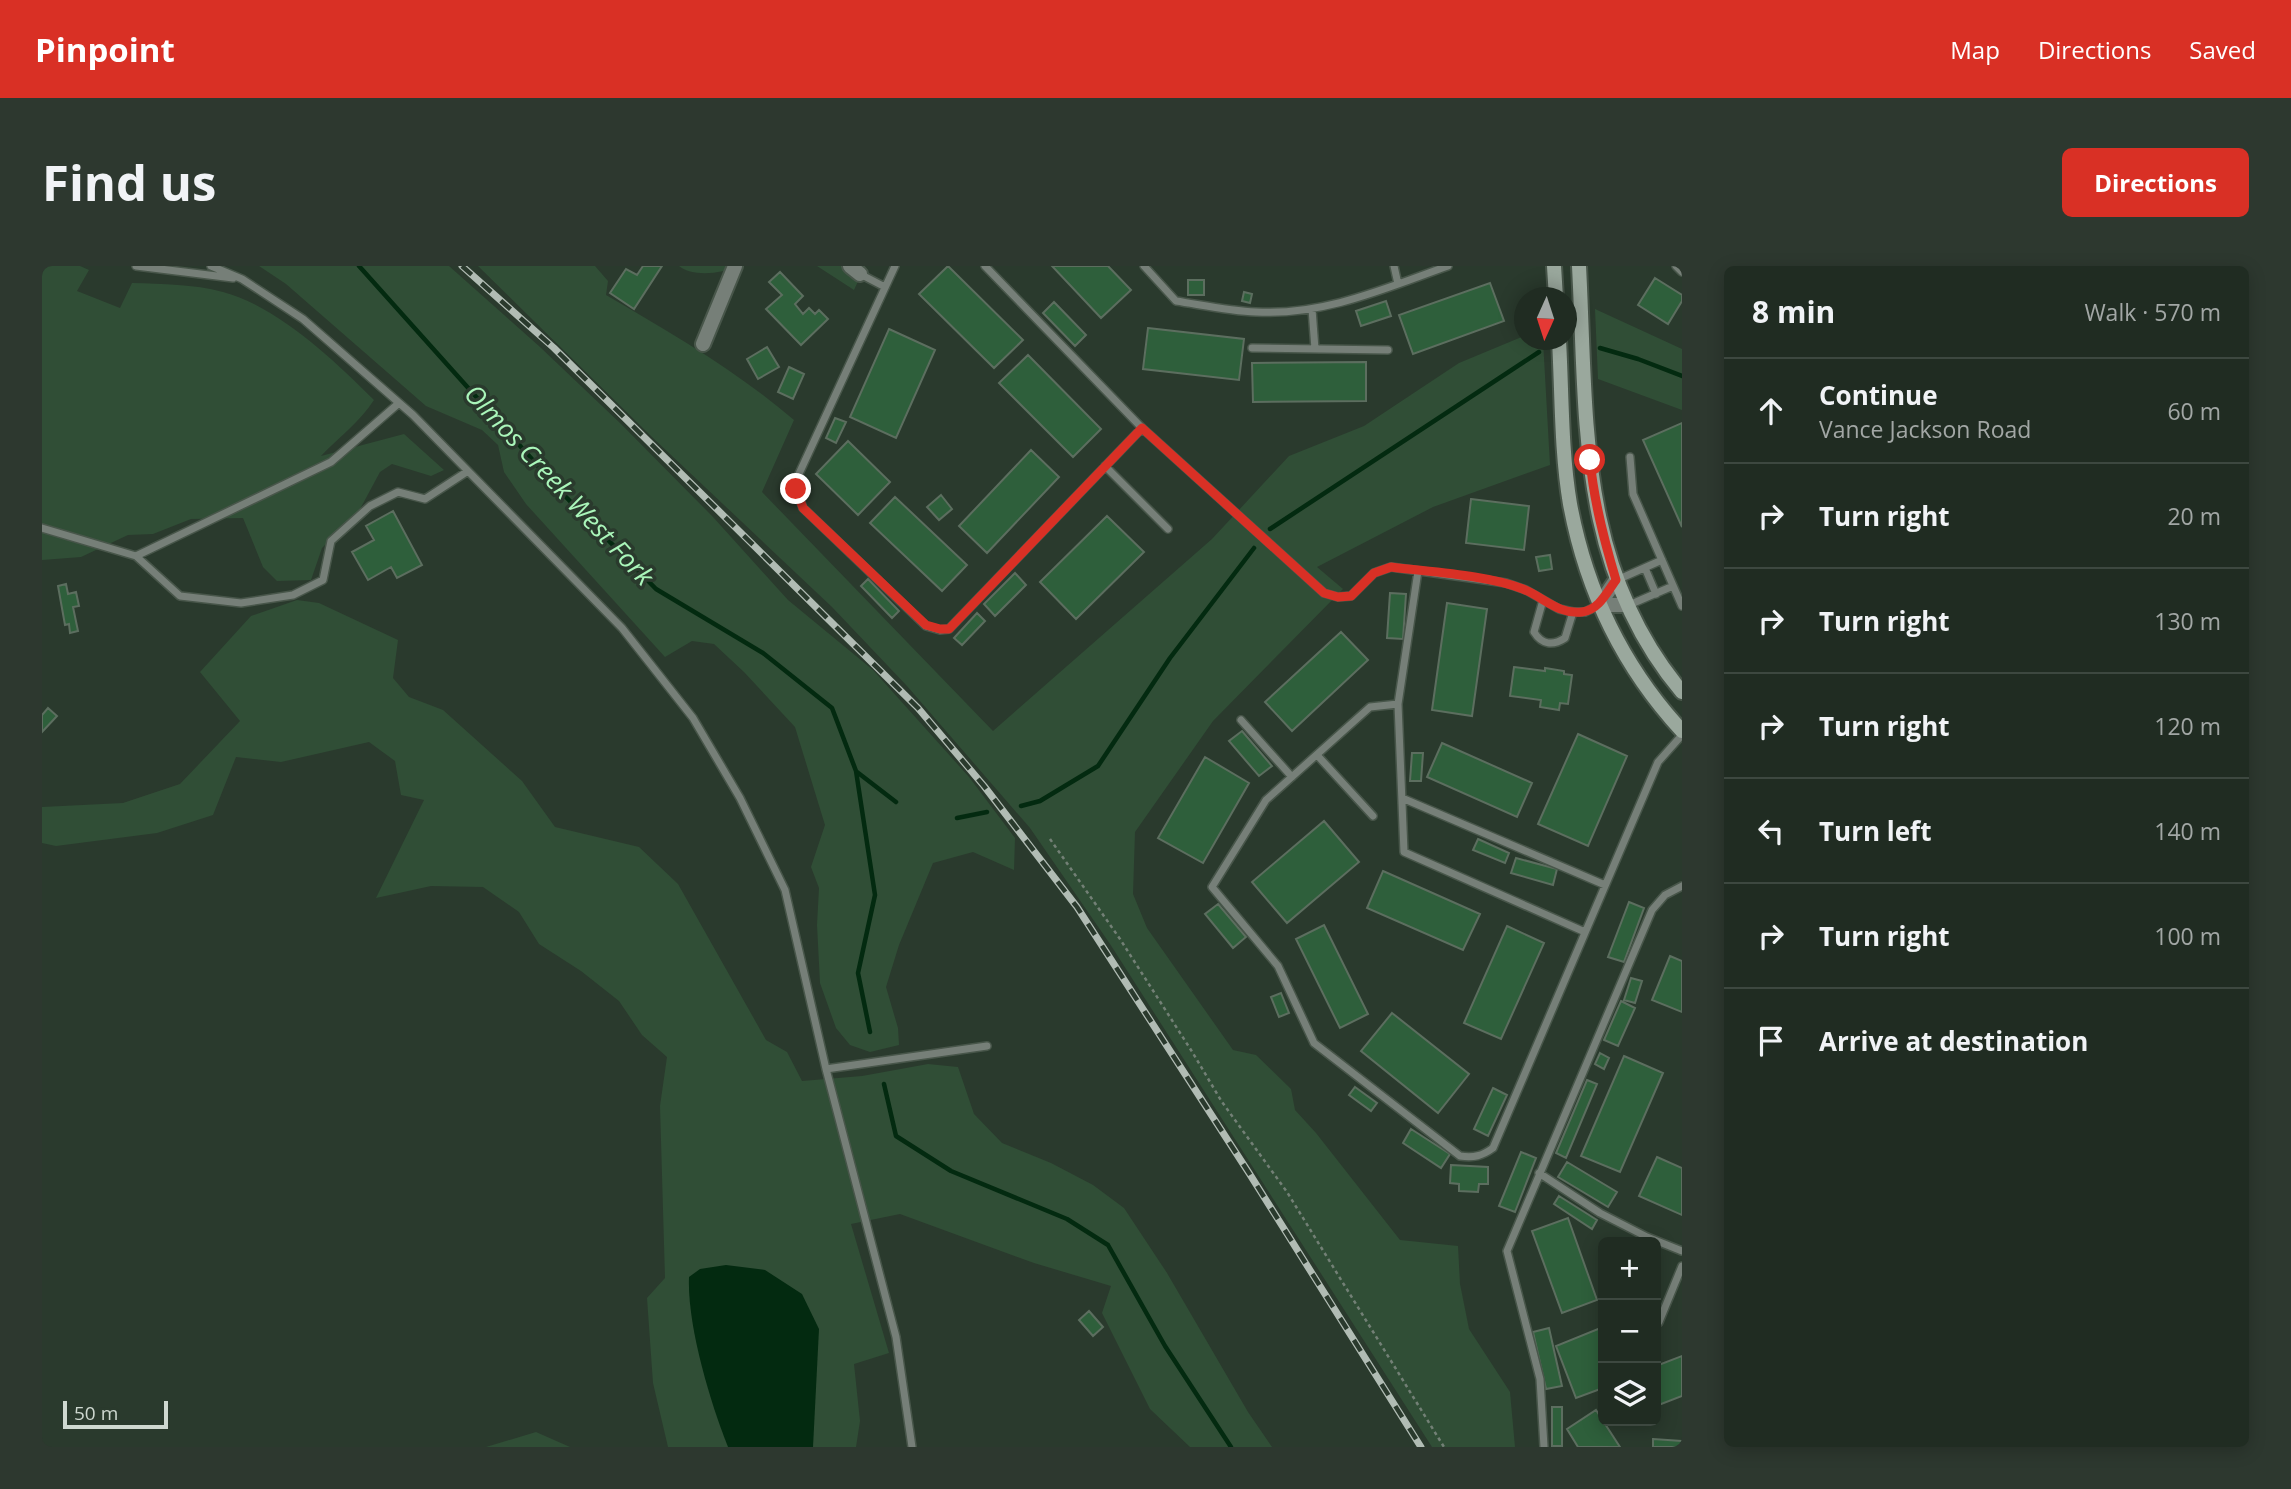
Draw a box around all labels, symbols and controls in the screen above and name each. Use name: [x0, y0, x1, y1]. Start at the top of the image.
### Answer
text: Pinpoint: [35, 27, 175, 72]
text: Map: [1950, 33, 2000, 66]
text: Directions: [2038, 33, 2151, 66]
text: Saved: [2189, 33, 2256, 66]
button: Directions: [2062, 148, 2249, 217]
text: Find us: [42, 149, 216, 215]
north arrow: [1514, 287, 1577, 350]
text: 8 min: [1752, 291, 1835, 332]
text: Walk · 570 m: [2084, 296, 2221, 328]
water label: Olmos Creek West Fork: [457, 376, 664, 594]
text: Continue: [1819, 377, 1938, 413]
icon: ahead: [1752, 392, 1790, 430]
text: 60 m: [2167, 395, 2221, 427]
text: Vance Jackson Road: [1819, 413, 2031, 445]
route start: [1574, 444, 1605, 475]
route end: [780, 473, 811, 504]
icon: right: [1752, 497, 1790, 535]
text: Turn right: [1819, 498, 1950, 534]
text: 20 m: [2167, 500, 2221, 532]
icon: right: [1752, 602, 1790, 640]
text: Turn right: [1819, 603, 1950, 639]
text: 130 m: [2154, 605, 2221, 637]
icon: right: [1752, 707, 1790, 745]
text: Turn right: [1819, 708, 1950, 744]
text: 120 m: [2154, 710, 2221, 742]
icon: left: [1752, 812, 1790, 850]
text: Turn left: [1819, 813, 1931, 849]
text: 140 m: [2154, 815, 2221, 847]
icon: right: [1752, 917, 1790, 955]
text: Turn right: [1819, 918, 1950, 954]
text: 100 m: [2154, 920, 2221, 952]
icon: arrive: [1752, 1022, 1790, 1060]
text: Arrive at destination: [1819, 1023, 2088, 1059]
map controls: [1598, 1237, 1661, 1426]
button: +: [1598, 1237, 1661, 1300]
button: −: [1598, 1300, 1661, 1363]
button: layers: [1598, 1363, 1661, 1426]
scale bar: [63, 1398, 168, 1430]
text: 50 m: [74, 1400, 118, 1426]

